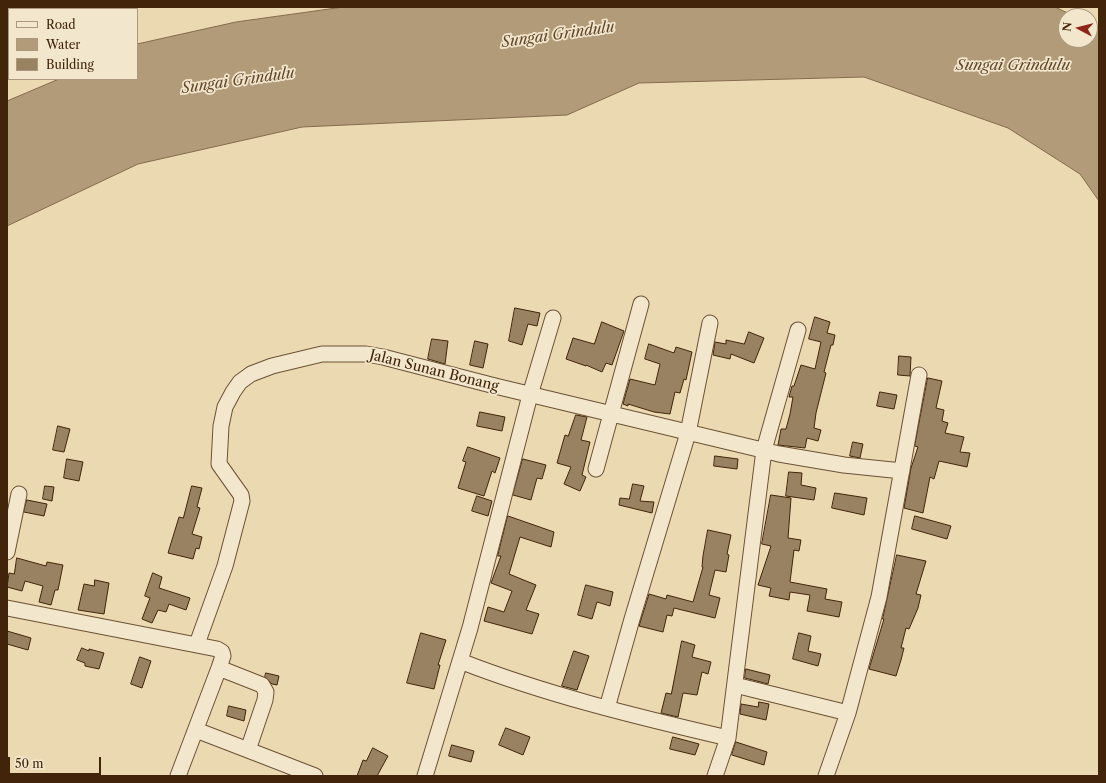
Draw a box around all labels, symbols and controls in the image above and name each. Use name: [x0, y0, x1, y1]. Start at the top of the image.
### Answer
legend: [8, 8, 138, 80]
north arrow: [1058, 8, 1098, 48]
text: Road: [46, 17, 76, 32]
water label: Sungai Grindulu: [500, 18, 616, 52]
text: N: [1060, 21, 1075, 32]
text: Water: [46, 37, 80, 52]
text: Building: [46, 57, 94, 72]
water label: Sungai Grindulu: [956, 57, 1070, 75]
water label: Sungai Grindulu: [180, 64, 296, 98]
street label: Jalan Sunan Bonang: [368, 347, 500, 395]
scale bar: [10, 749, 103, 775]
text: 50 m: [15, 756, 44, 771]

